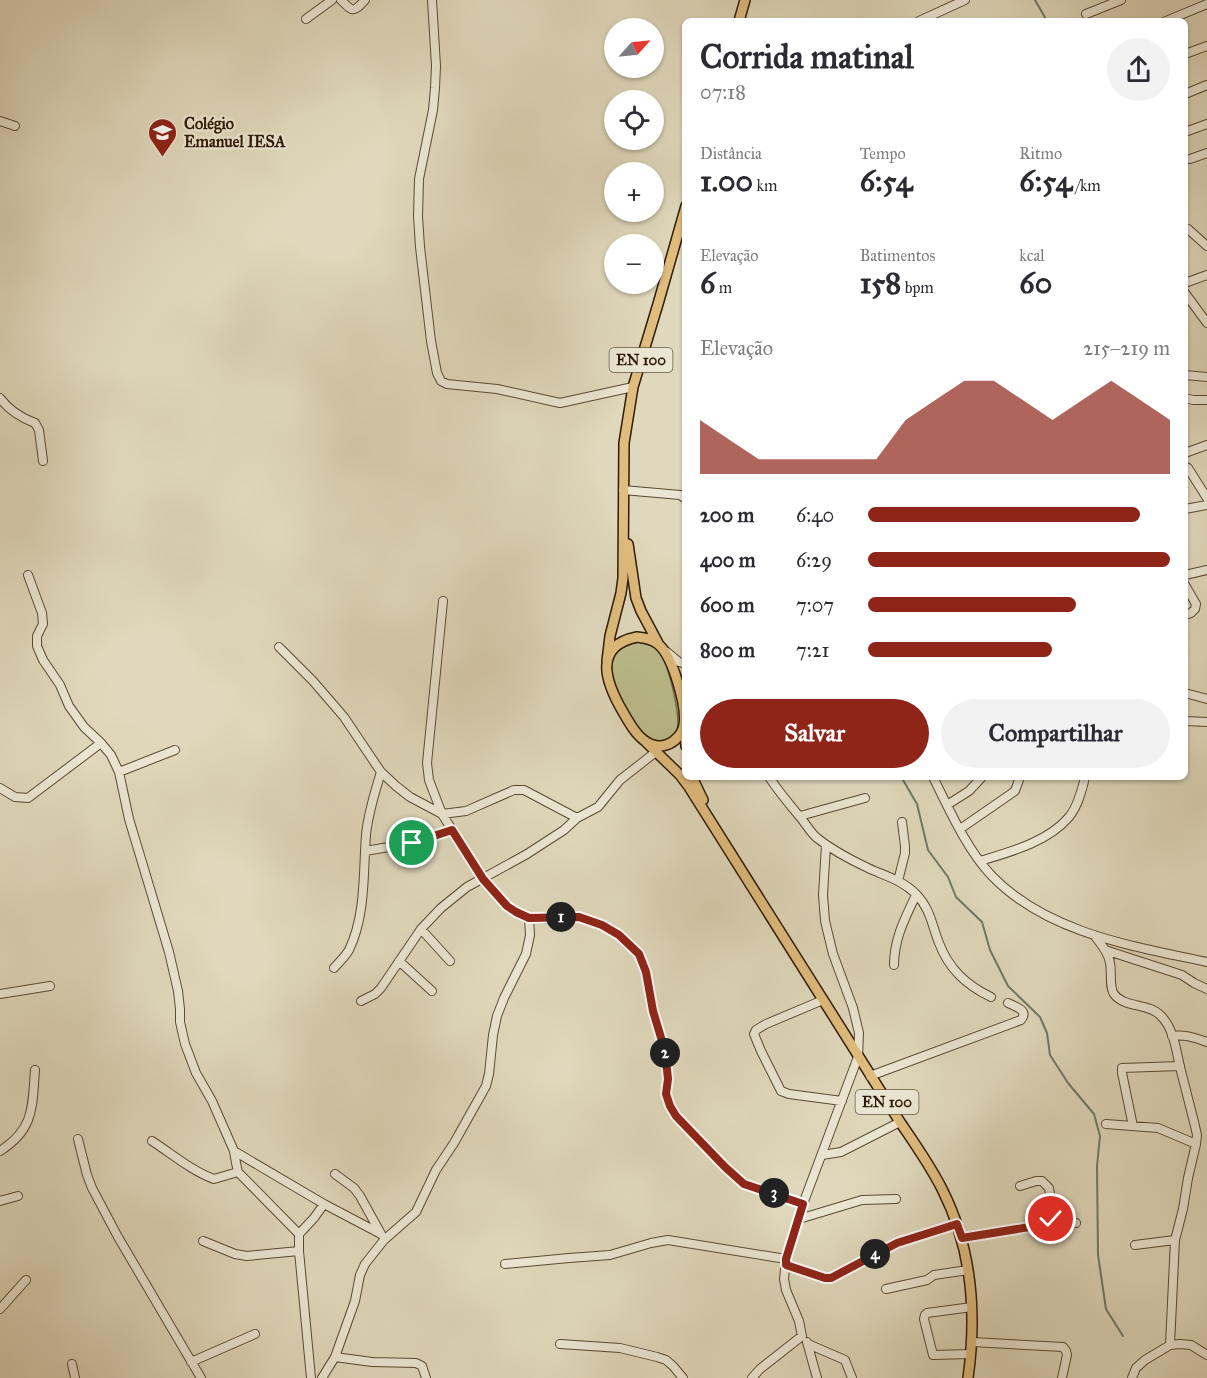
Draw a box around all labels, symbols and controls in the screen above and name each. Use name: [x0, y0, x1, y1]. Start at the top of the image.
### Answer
north arrow: [604, 18, 664, 78]
map controls: [604, 18, 664, 294]
text: Corrida matinal: [700, 37, 914, 77]
button: share: [1107, 38, 1170, 101]
text: 07:18: [700, 80, 746, 104]
button: locate: [604, 90, 664, 150]
place label: Colégio Emanuel IESA: [184, 114, 286, 151]
school or university icon: Colégio Emanuel IESA: [147, 116, 179, 158]
text: Distância: [700, 144, 762, 163]
text: Tempo: [860, 144, 906, 163]
text: Ritmo: [1019, 144, 1062, 163]
button: +: [604, 162, 664, 222]
text: 1.00: [700, 163, 753, 199]
text: 6:54: [860, 163, 912, 199]
text: 6:54: [1019, 163, 1072, 199]
text: km: [753, 176, 777, 195]
text: /km: [1072, 176, 1101, 195]
button: −: [604, 234, 664, 294]
text: Elevação: [700, 246, 758, 265]
text: Batimentos: [860, 246, 935, 265]
text: kcal: [1019, 246, 1044, 265]
text: 6: [700, 265, 715, 301]
text: 158: [860, 265, 901, 301]
text: 60: [1019, 265, 1052, 301]
text: m: [715, 278, 732, 297]
text: bpm: [901, 278, 934, 297]
text: Elevação: [700, 336, 773, 360]
text: 215–219 m: [1083, 336, 1170, 360]
road number: EN 100: [610, 348, 672, 372]
text: 200 m: [700, 503, 754, 527]
text: 6:40: [796, 503, 834, 527]
text: 400 m: [700, 548, 756, 572]
text: 6:29: [796, 548, 832, 572]
text: 600 m: [700, 593, 755, 617]
text: 7:07: [796, 593, 834, 617]
text: 800 m: [700, 638, 755, 662]
text: 7:21: [796, 638, 829, 662]
button: Salvar: [700, 699, 929, 768]
button: Compartilhar: [941, 699, 1170, 768]
pin: [386, 817, 437, 868]
icon: arrive: [395, 826, 428, 859]
pin: 1: [546, 902, 576, 932]
text: 1: [558, 907, 564, 926]
pin: 2: [650, 1038, 680, 1068]
text: 2: [661, 1043, 669, 1062]
road number: EN 100: [856, 1090, 918, 1114]
pin: 3: [759, 1178, 789, 1208]
text: 3: [771, 1183, 777, 1202]
pin: [1025, 1193, 1076, 1244]
icon: check: [1034, 1202, 1067, 1235]
pin: 4: [860, 1239, 890, 1269]
text: 4: [871, 1244, 879, 1263]

